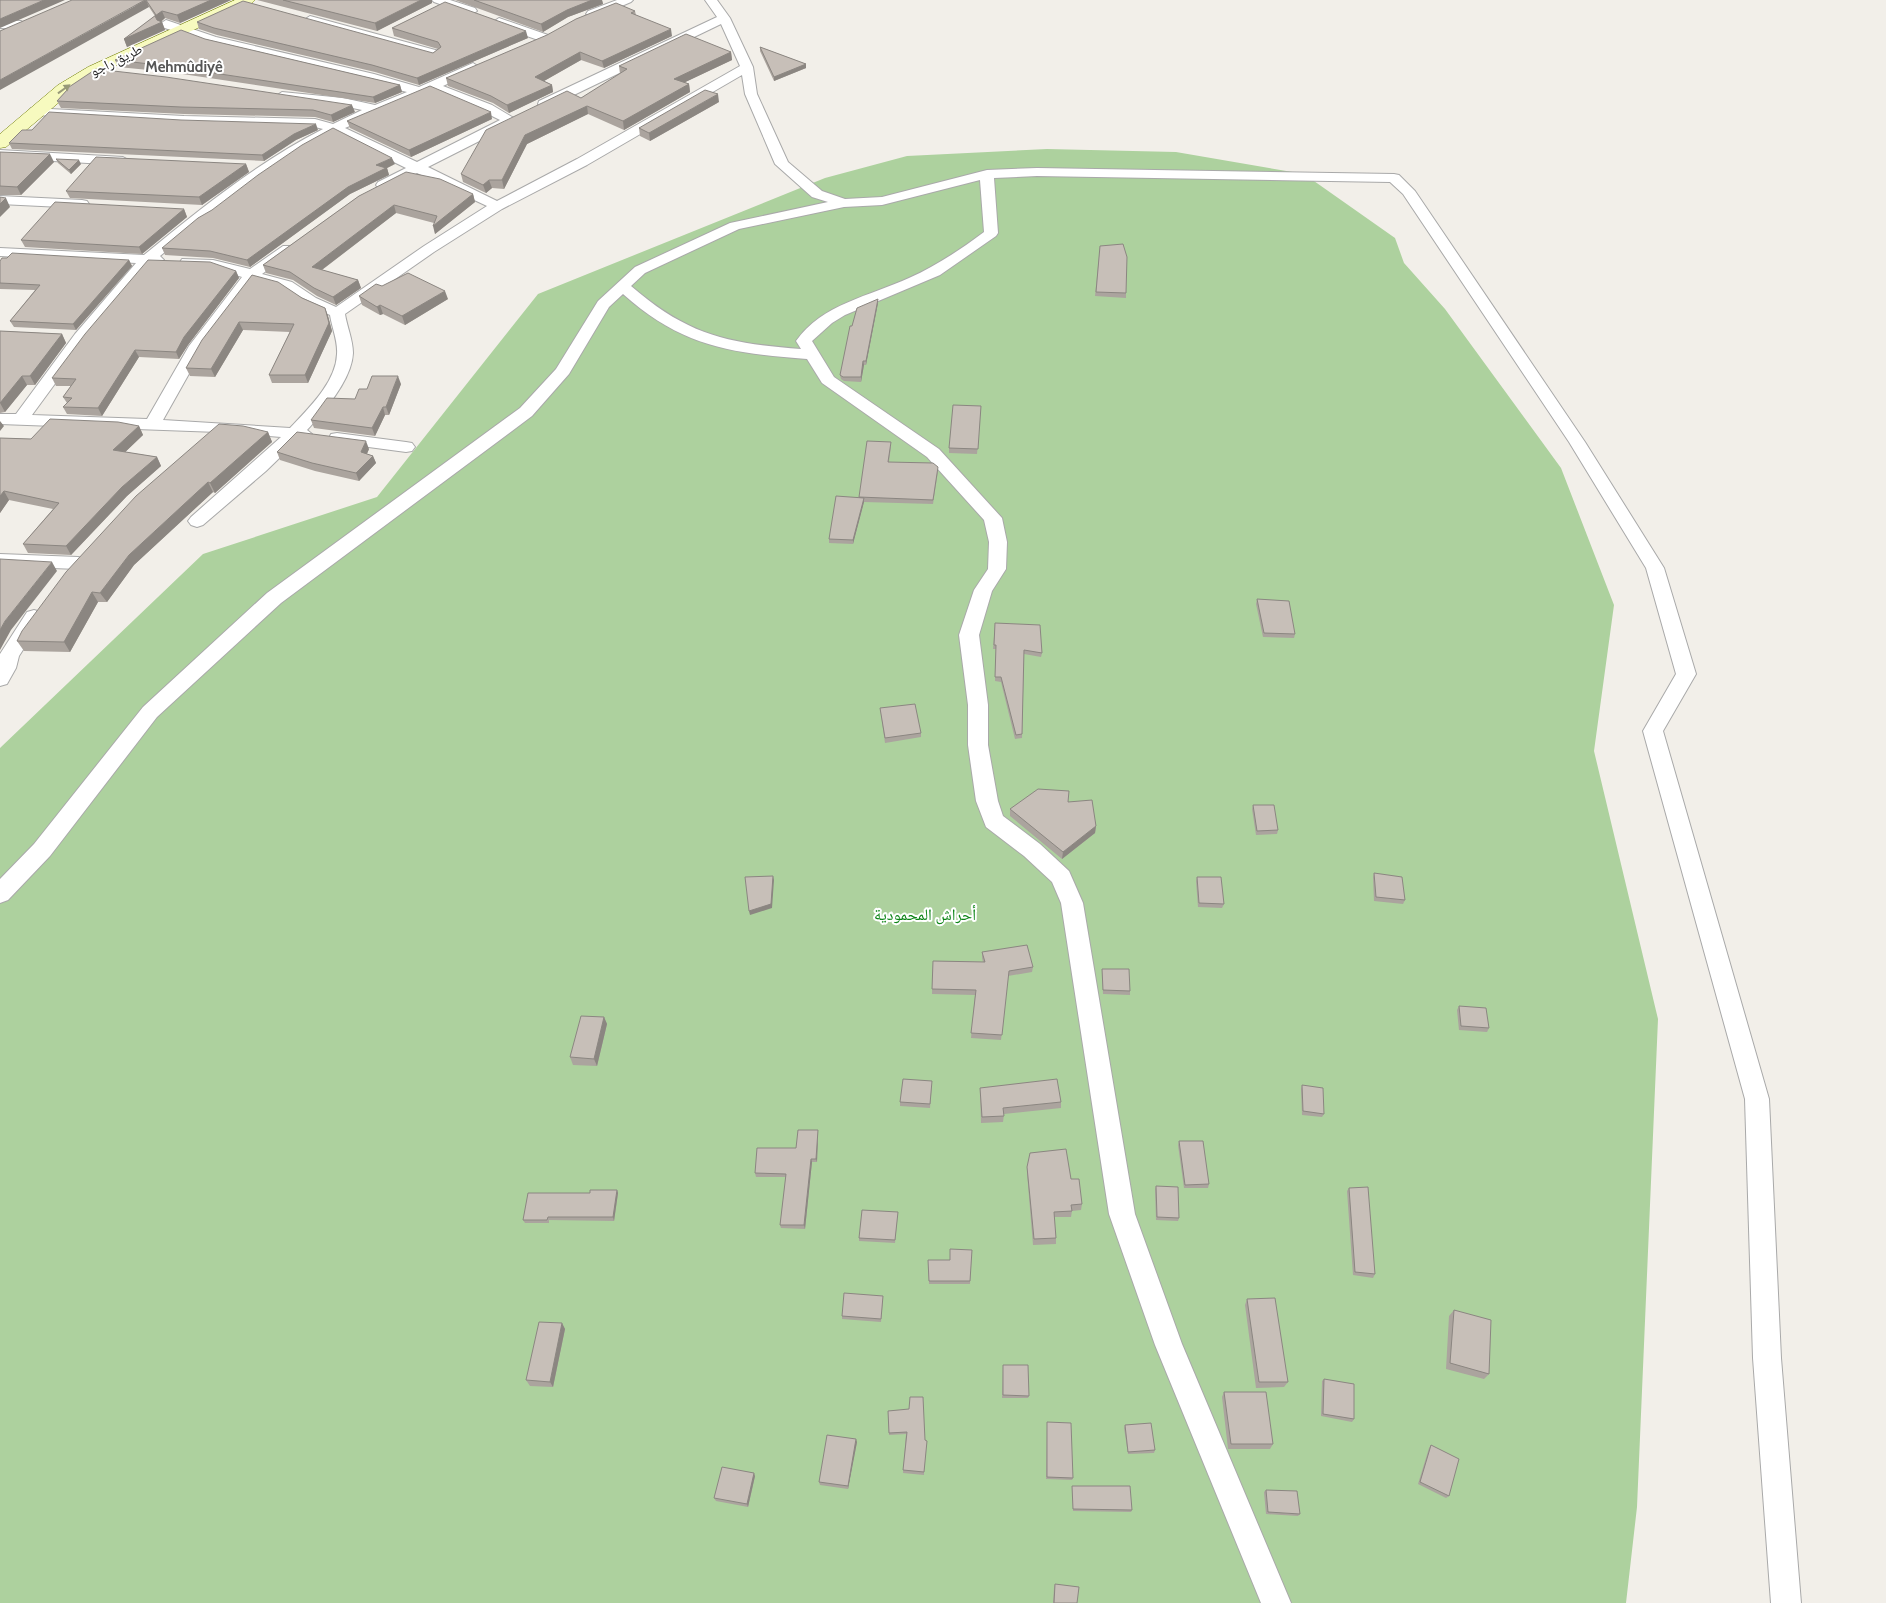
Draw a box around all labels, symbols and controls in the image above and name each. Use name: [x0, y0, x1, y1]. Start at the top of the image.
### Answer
street label: طريق راجو: [87, 40, 146, 81]
district label: Mehmûdiyê: [145, 58, 223, 76]
one-way arrow: [58, 84, 71, 94]
park label: أحراش المحمودية: [874, 905, 976, 925]

